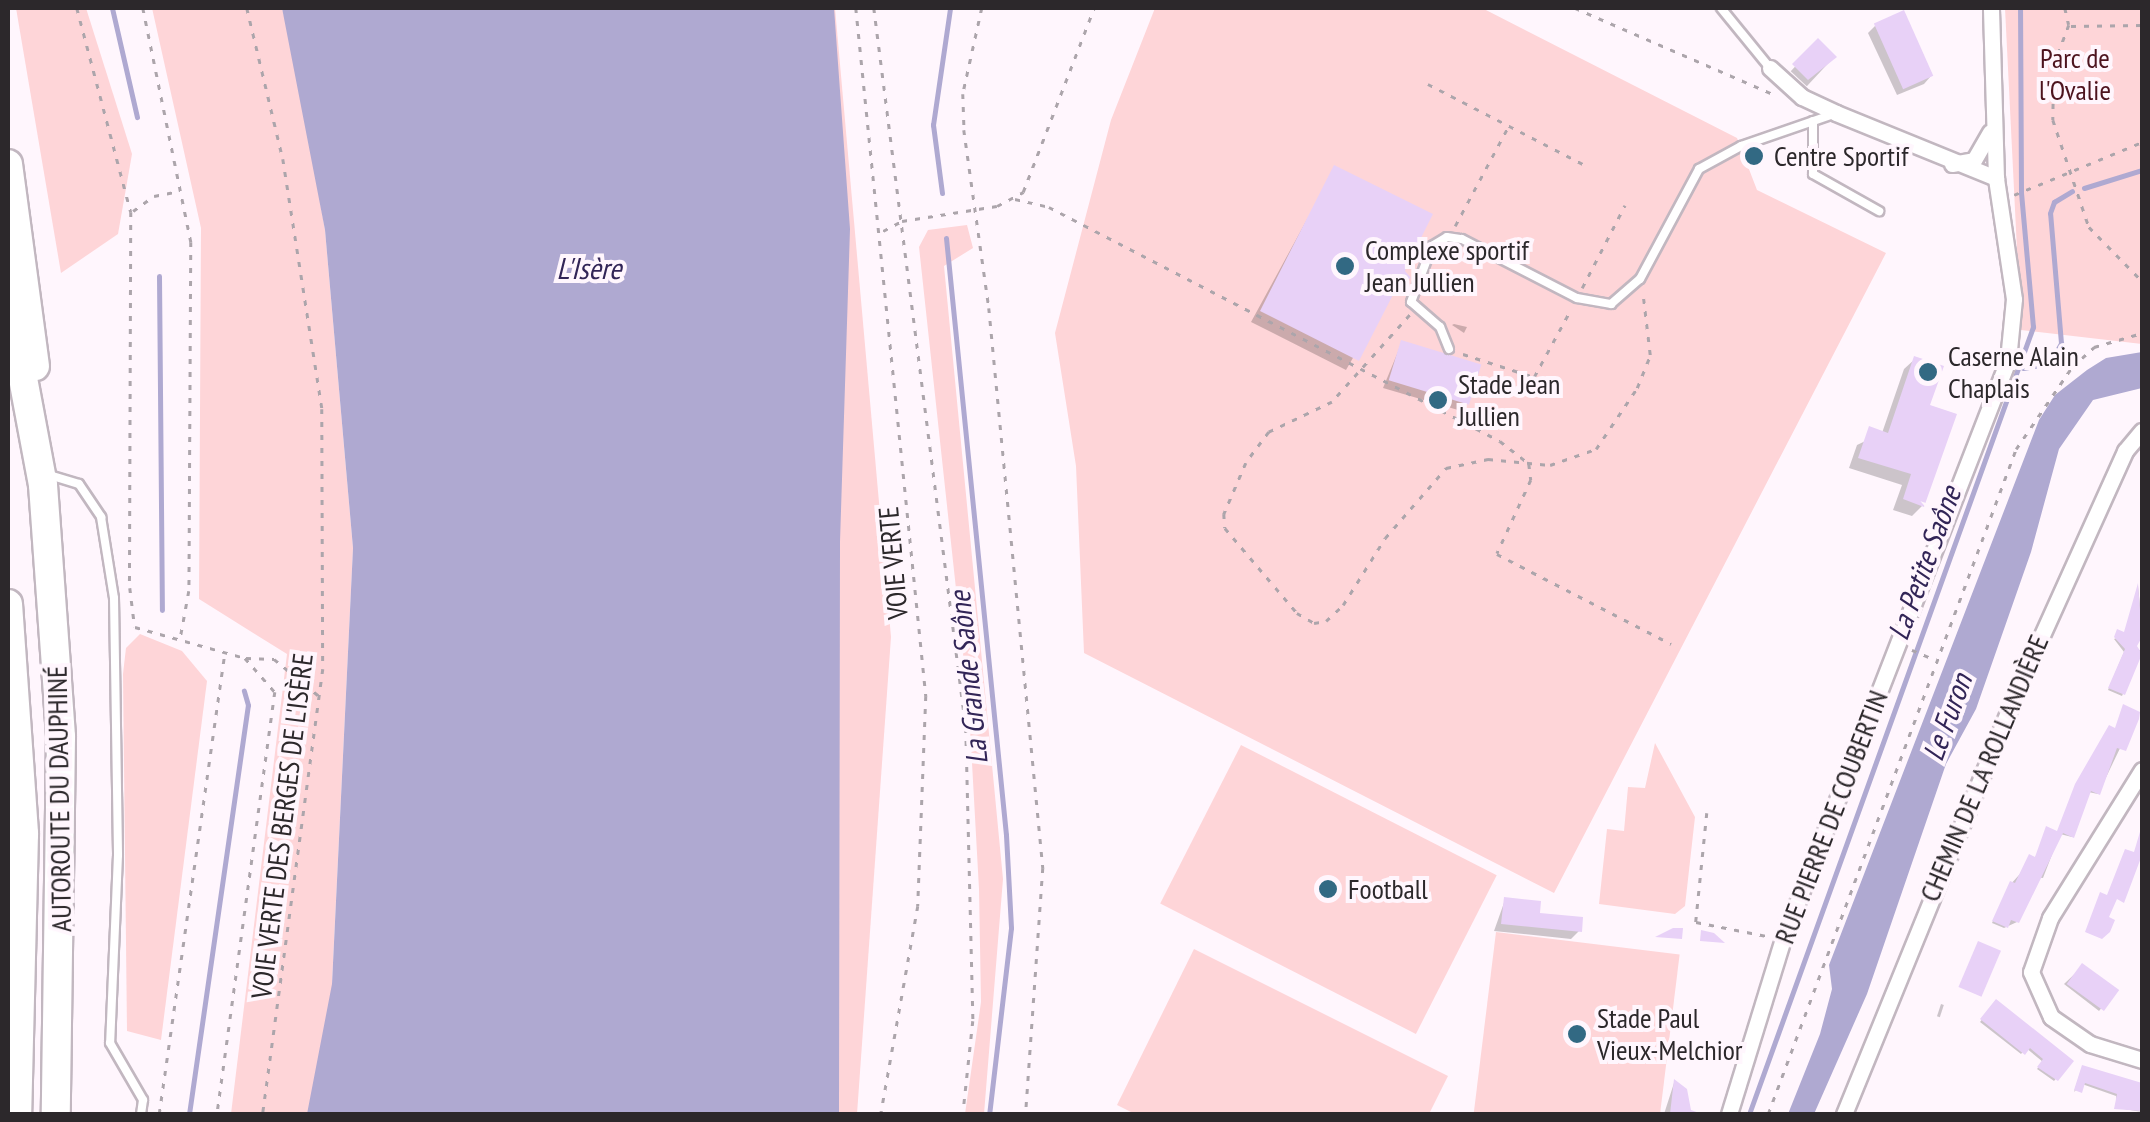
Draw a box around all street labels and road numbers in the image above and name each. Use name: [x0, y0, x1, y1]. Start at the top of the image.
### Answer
street label: VOIE VERTE: [871, 505, 915, 621]
street label: CHEMIN DE LA ROLLANDIÈRE: [1912, 629, 2056, 907]
street label: VOIE VERTE DES BERGES DE L'ISÈRE: [244, 651, 320, 1001]
street label: AUTOROUTE DU DAUPHINÉ: [40, 666, 78, 932]
street label: RUE PIERRE DE COUBERTIN: [1767, 686, 1895, 948]

